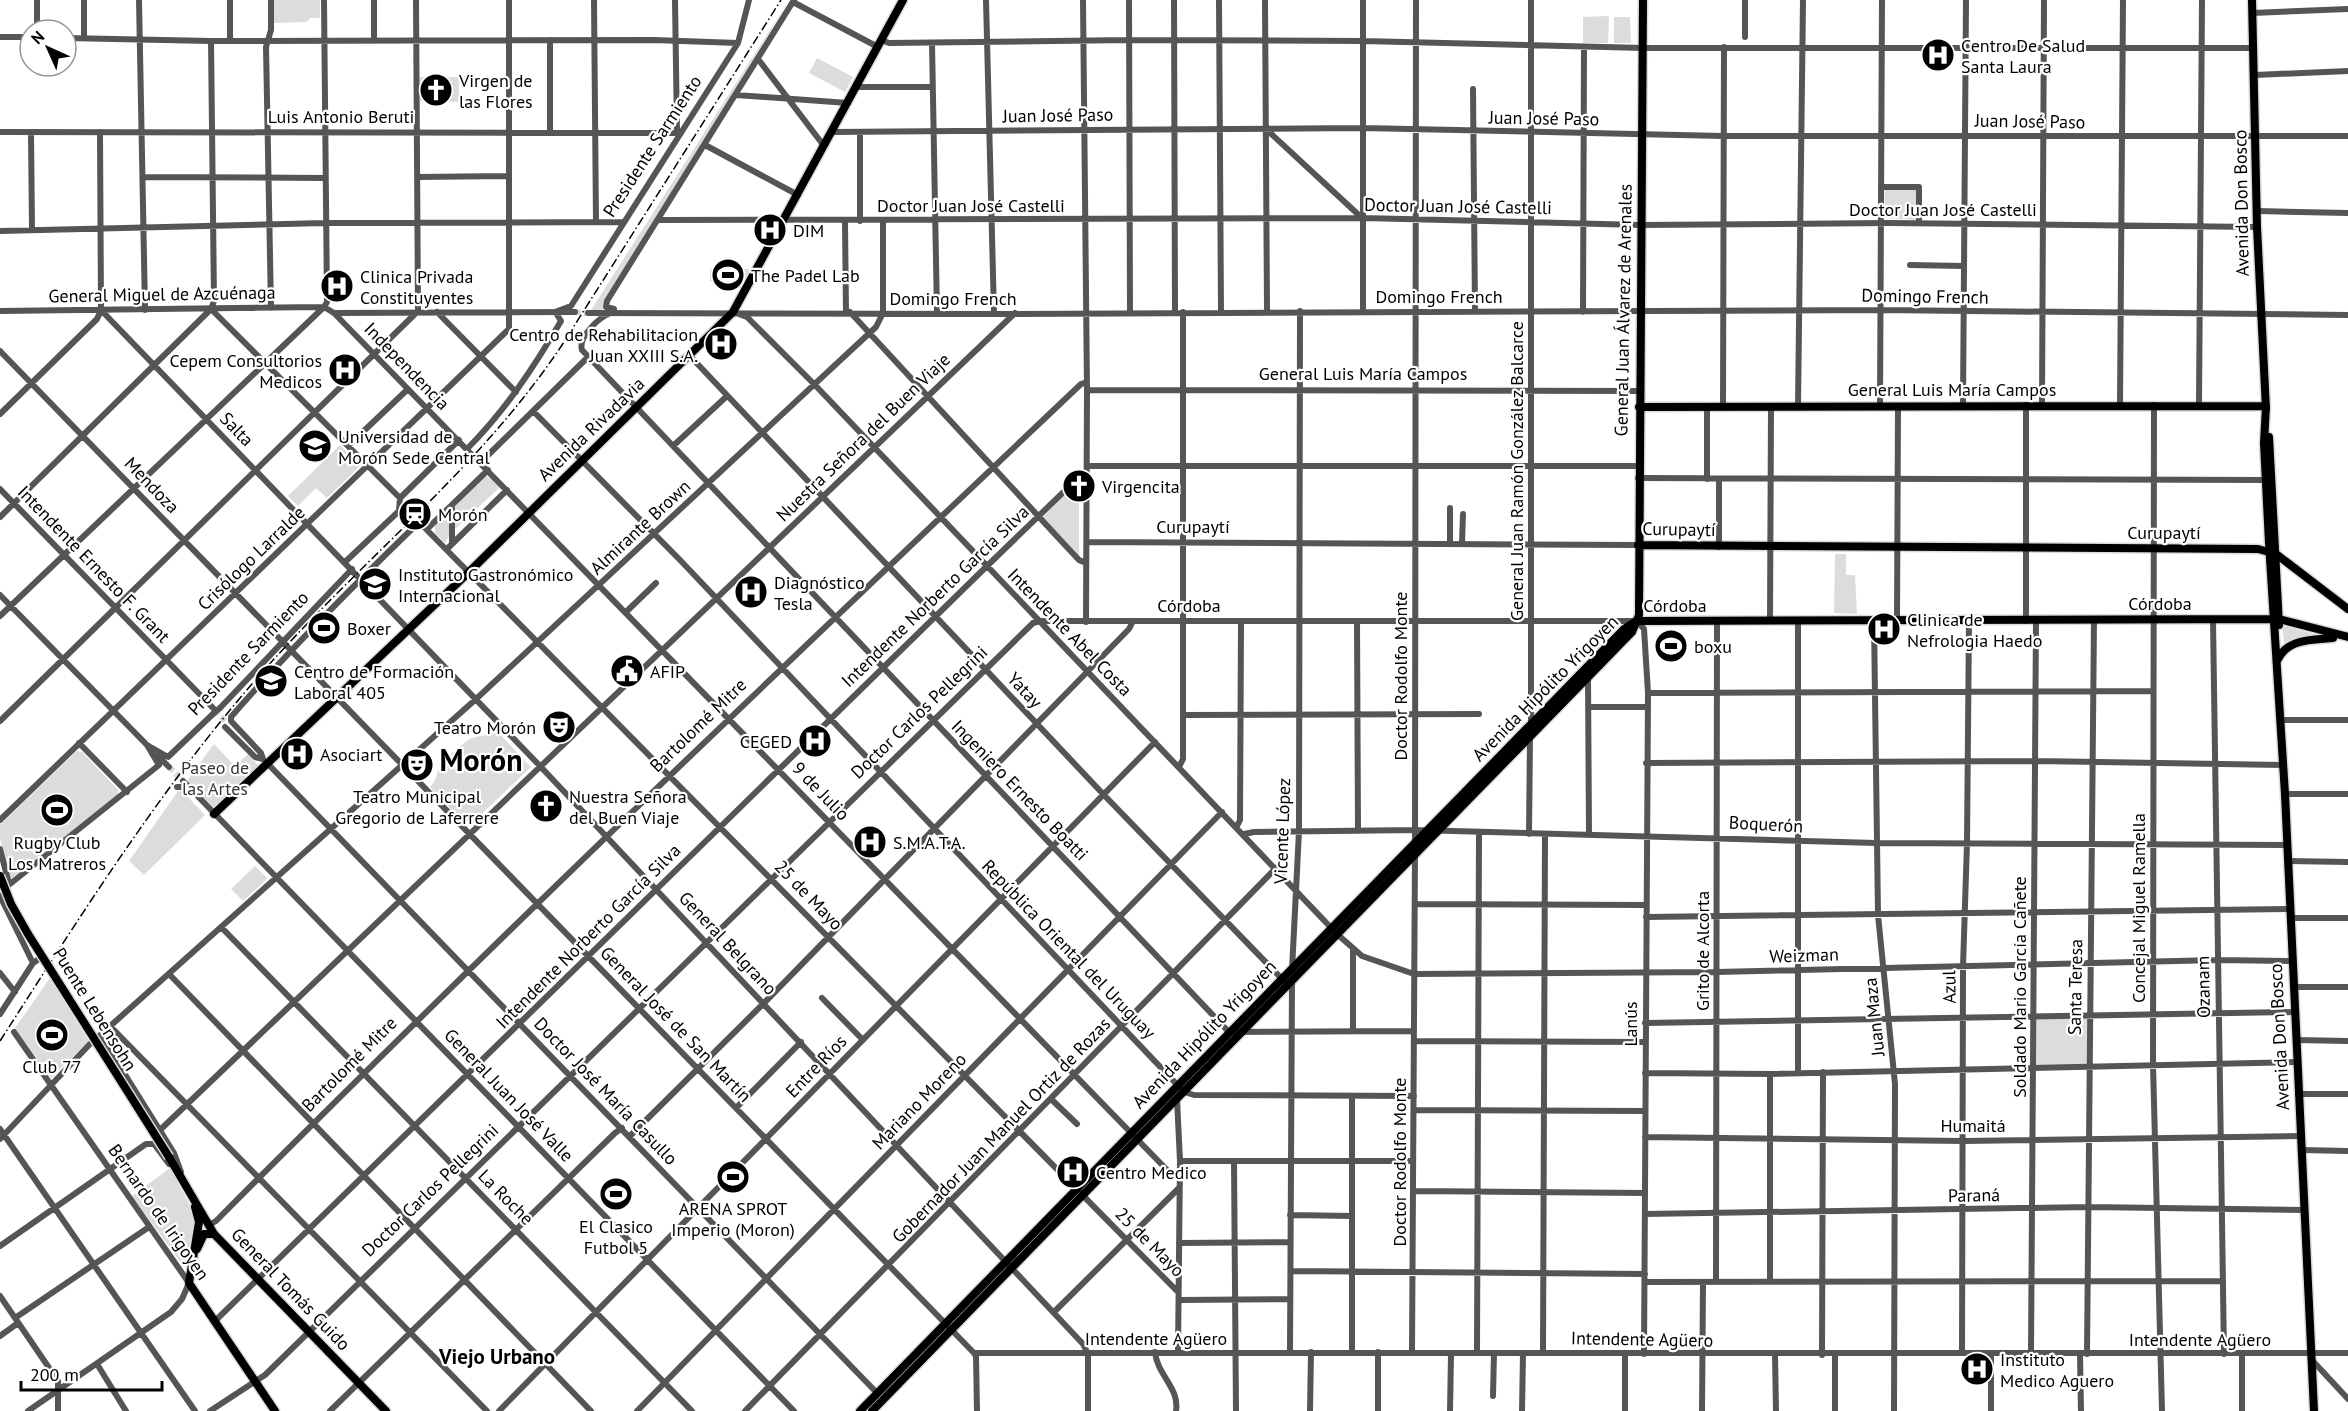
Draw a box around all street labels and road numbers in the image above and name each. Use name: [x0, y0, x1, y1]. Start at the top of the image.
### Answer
street label: Presidente Sarmiento: [598, 71, 706, 221]
street label: Juan José Paso: [1002, 103, 1113, 127]
street label: Luis Antonio Beruti: [268, 105, 414, 128]
street label: Juan José Paso: [1488, 106, 1599, 130]
street label: Juan José Paso: [1974, 109, 2085, 133]
street label: Avenida Don Bosco: [2228, 129, 2254, 277]
street label: General Juan Álvarez de Arenales: [1609, 184, 1637, 436]
street label: Doctor Juan José Castelli: [1364, 193, 1552, 219]
street label: Doctor Juan José Castelli: [877, 194, 1065, 217]
street label: Doctor Juan José Castelli: [1849, 198, 2037, 221]
street label: General Miguel de Azcuénaga: [48, 281, 276, 307]
street label: Domingo French: [1861, 283, 1989, 309]
street label: Domingo French: [1375, 285, 1503, 308]
street label: Domingo French: [889, 287, 1017, 310]
street label: Independencia: [359, 317, 455, 415]
street label: General Juan Ramón González Balcarce: [1505, 321, 1528, 621]
street label: Nuestra Señora del Buen Viaje: [771, 348, 955, 526]
street label: General Luis María Campos: [1259, 362, 1467, 385]
street label: Avenida Rivadavia: [533, 372, 649, 486]
street label: General Luis María Campos: [1848, 378, 2056, 401]
street label: Salta: [215, 407, 259, 451]
street label: Mendoza: [120, 452, 184, 518]
street label: Almirante Brown: [585, 475, 695, 579]
street label: Intendente Ernesto F. Grant: [13, 481, 175, 647]
street label: Intendente Norberto García Silva: [836, 500, 1034, 692]
street label: Crisólogo Larralde: [193, 501, 309, 615]
street label: Curupaytí: [1156, 515, 1230, 538]
street label: Curupaytí: [1642, 517, 1716, 541]
street label: Curupaytí: [2127, 521, 2201, 544]
street label: Intendente Abel Costa: [1003, 563, 1137, 701]
street label: Presidente Sarmiento: [183, 586, 313, 720]
street label: Doctor Rodolfo Monte: [1389, 592, 1412, 760]
street label: Córdoba: [2128, 592, 2192, 615]
street label: Córdoba: [1157, 594, 1221, 617]
street label: Córdoba: [1643, 594, 1707, 617]
street label: Avenida Hipólito Yrigoyen: [1467, 610, 1623, 766]
street label: Doctor Carlos Pellegrini: [846, 641, 992, 783]
street label: Yatay: [1003, 667, 1048, 713]
street label: Bartolomé Mitre: [645, 673, 751, 777]
street label: Ingeniero Ernesto Boatti: [947, 715, 1093, 865]
street label: 9 de Julio: [787, 757, 855, 825]
street label: Vicente López: [1269, 778, 1295, 885]
street label: Boquerón: [1728, 811, 1804, 837]
street label: Concejal Miguel Ramella: [2127, 813, 2150, 1003]
street label: Intendente Norberto García Silva: [491, 839, 685, 1033]
street label: República Oriental del Uruguay: [977, 854, 1161, 1044]
street label: 25 de Mayo: [770, 855, 848, 935]
street label: Soldado Mario García Cañete: [2008, 876, 2031, 1098]
street label: General Belgrano: [674, 886, 782, 1000]
street label: Grito de Alcorta: [1691, 891, 1714, 1011]
street label: Santa Teresa: [2063, 939, 2087, 1035]
street label: General José de San Martín: [595, 941, 757, 1107]
street label: Weizman: [1769, 942, 1839, 968]
street label: Puente Lebensohn: [48, 943, 142, 1075]
street label: Avenida Hipólito Yrigoyen: [1127, 955, 1281, 1113]
street label: Ozanam: [2191, 956, 2215, 1018]
street label: Avenida Don Bosco: [2264, 963, 2294, 1111]
street label: Azul: [1937, 969, 1961, 1004]
street label: Juan Maza: [1858, 977, 1890, 1058]
street label: Lanús: [1619, 1002, 1642, 1047]
street label: Bartolomé Mitre: [296, 1011, 402, 1117]
street label: Doctor José María Casullo: [529, 1012, 683, 1170]
street label: Gobernador Juan Manuel Ortiz de Rozas: [887, 1012, 1115, 1248]
street label: General Juan José Valle: [439, 1024, 579, 1166]
street label: Entre Ríos: [781, 1030, 851, 1102]
street label: Mariano Moreno: [867, 1048, 971, 1154]
street label: Doctor Rodolfo Monte: [1388, 1078, 1411, 1246]
street label: Humaitá: [1940, 1114, 2006, 1137]
street label: Doctor Carlos Pellegrini: [357, 1119, 503, 1261]
street label: Bernardo de Irigoyen: [103, 1140, 215, 1284]
street label: La Roche: [473, 1164, 539, 1230]
street label: Paraná: [1948, 1183, 2000, 1207]
street label: 25 de Mayo: [1110, 1202, 1190, 1282]
street label: General Tomás Guido: [227, 1223, 355, 1355]
street label: Intendente Agüero: [1571, 1326, 1713, 1352]
street label: Intendente Agüero: [1085, 1327, 1227, 1350]
street label: Intendente Agüero: [2129, 1328, 2271, 1351]

